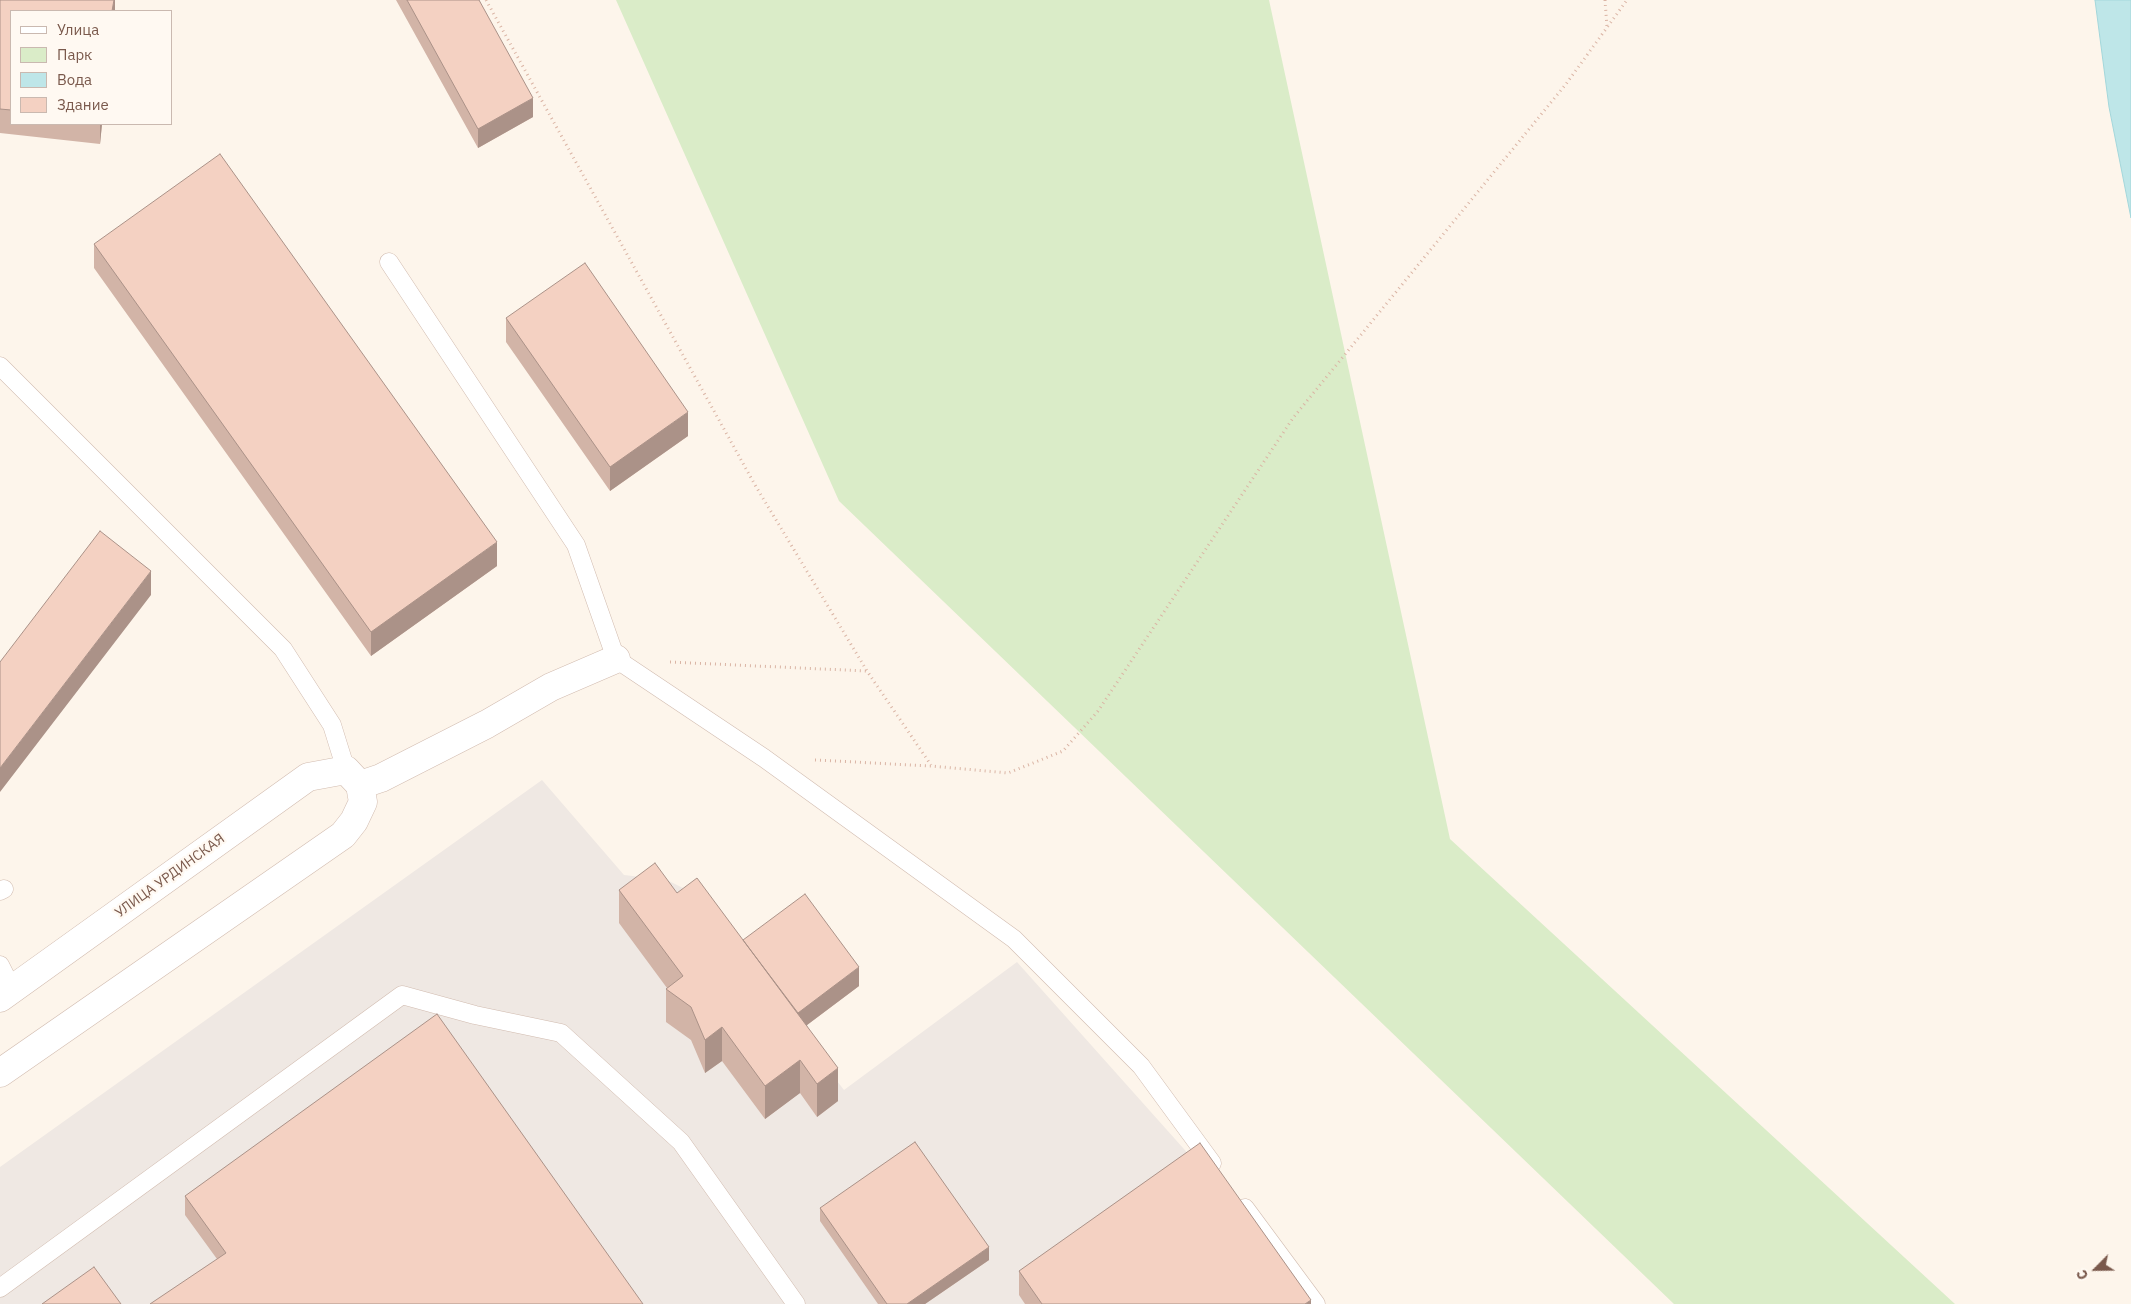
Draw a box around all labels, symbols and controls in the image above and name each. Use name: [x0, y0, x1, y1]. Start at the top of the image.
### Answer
legend: [10, 10, 172, 125]
text: Улица: [57, 20, 99, 39]
text: Парк: [57, 45, 92, 64]
text: Вода: [57, 70, 92, 89]
text: Здание: [57, 95, 109, 114]
street label: УЛИЦА УРДИНСКАЯ: [112, 831, 228, 921]
north arrow: [2071, 1244, 2121, 1294]
text: С: [2072, 1267, 2092, 1283]

